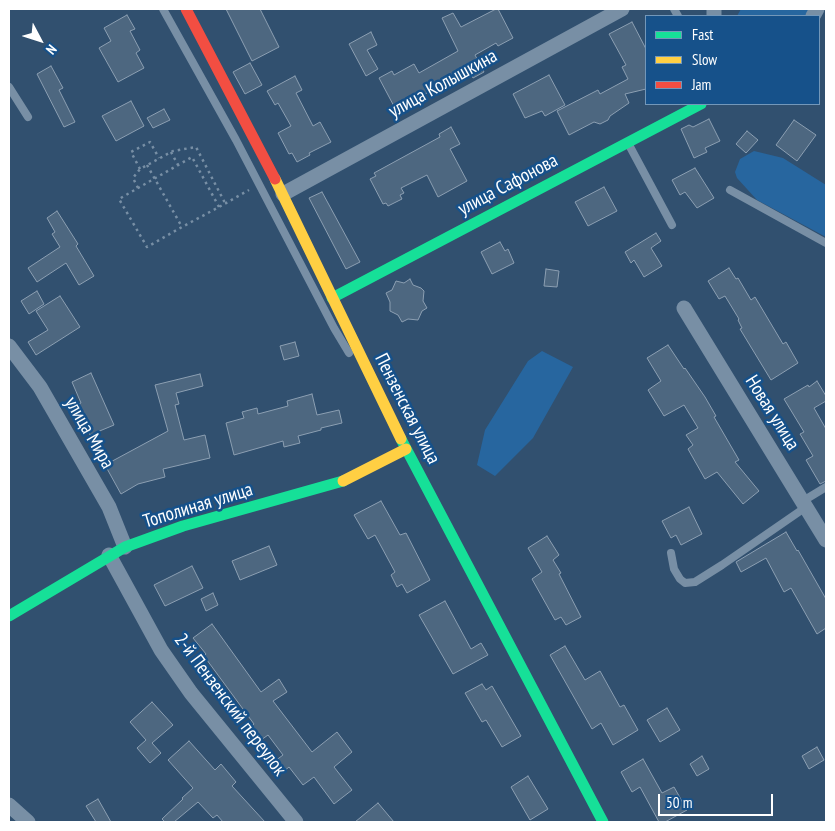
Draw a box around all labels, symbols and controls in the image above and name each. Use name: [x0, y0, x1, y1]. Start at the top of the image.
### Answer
north arrow: [15, 15, 65, 65]
legend: [645, 15, 820, 105]
text: Fast: [692, 25, 713, 44]
text: N: [42, 41, 61, 58]
street label: улица Колышкина: [385, 45, 501, 123]
text: Slow: [692, 50, 717, 69]
text: Jam: [692, 75, 711, 94]
street label: улица Сафонова: [454, 149, 562, 221]
street label: Пензенская улица: [369, 350, 445, 468]
street label: Новая улица: [740, 371, 804, 455]
street label: улица Мира: [59, 393, 119, 473]
street label: Тополиная улица: [140, 479, 256, 533]
street label: 2-й Пензенский переулок: [169, 629, 291, 781]
scale bar: [660, 784, 775, 816]
text: 50 m: [666, 793, 692, 812]

